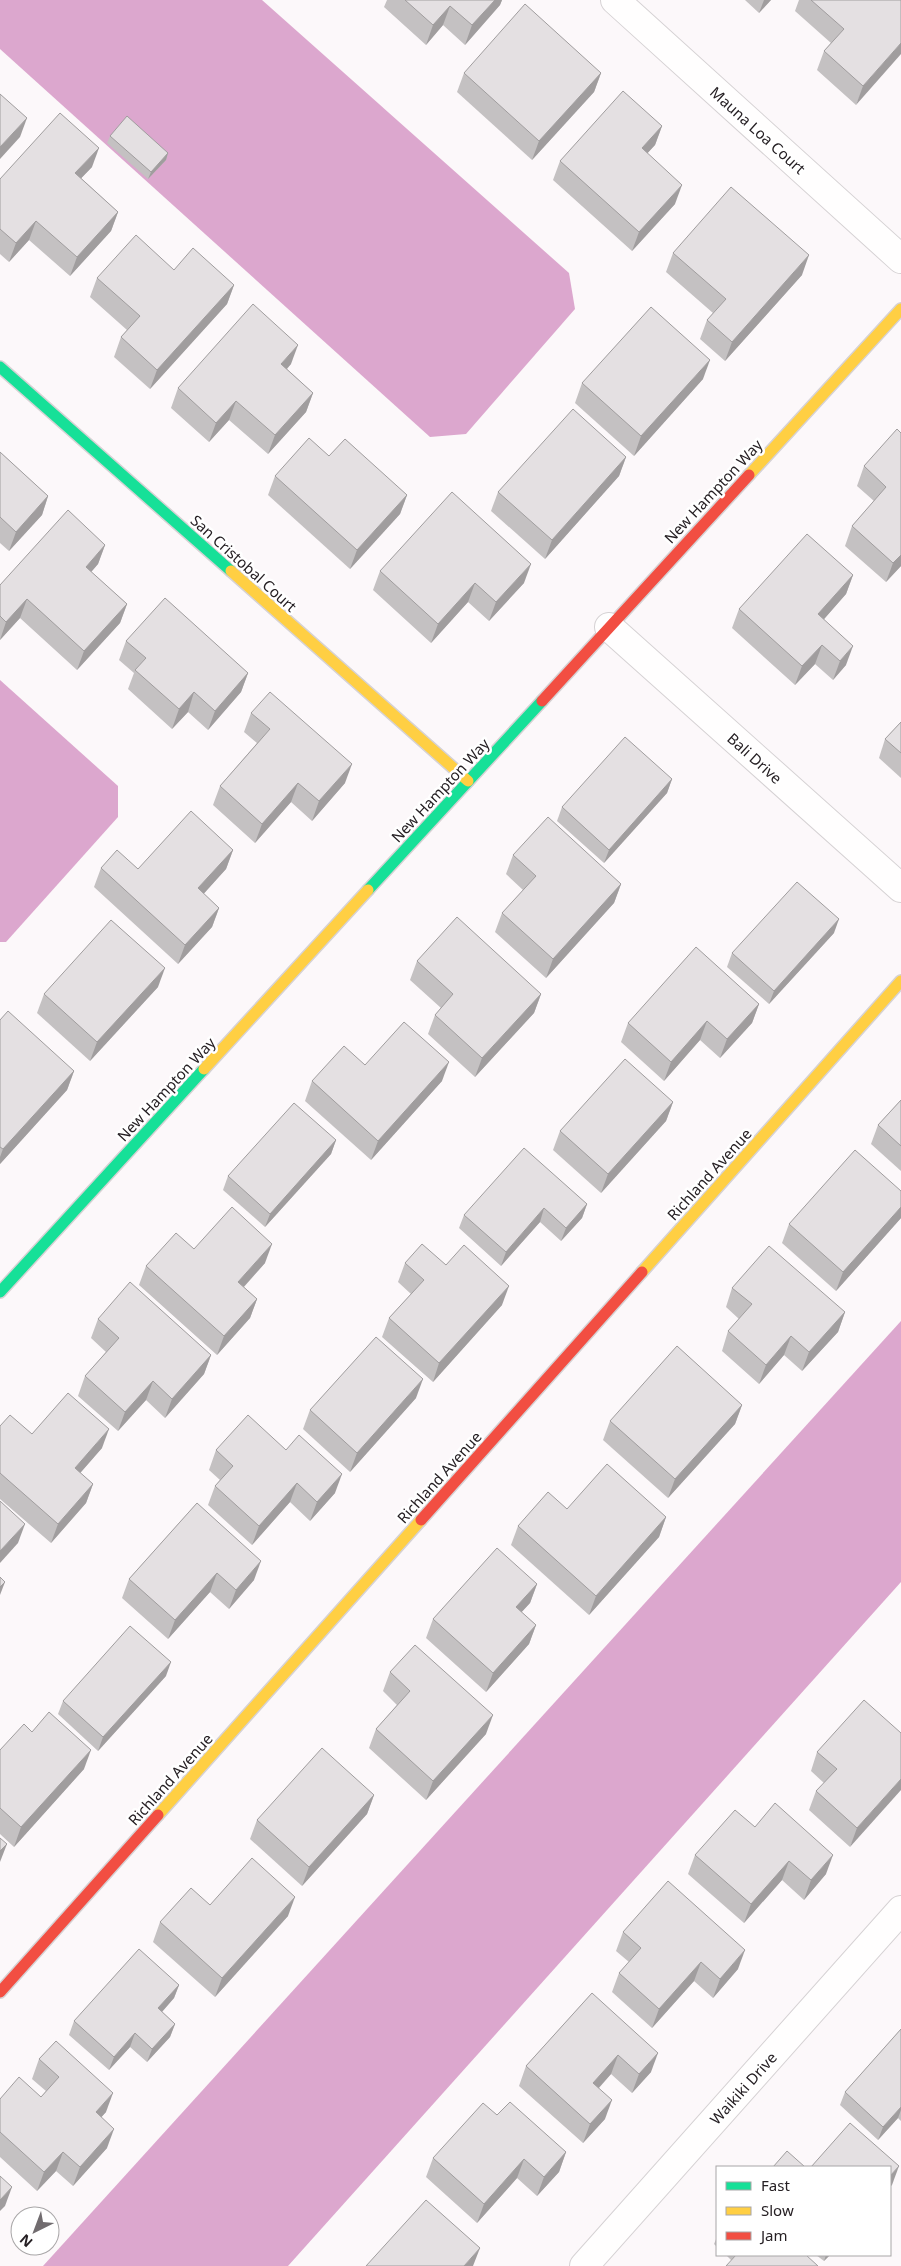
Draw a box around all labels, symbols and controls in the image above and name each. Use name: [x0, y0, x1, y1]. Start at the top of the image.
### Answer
street label: Mauna Loa Court: [706, 82, 810, 178]
street label: New Hampton Way: [660, 434, 767, 547]
street label: San Cristobal Court: [187, 510, 302, 616]
street label: Bali Drive: [723, 728, 787, 788]
street label: New Hampton Way: [387, 733, 494, 846]
street label: New Hampton Way: [113, 1032, 220, 1145]
street label: Richland Avenue: [662, 1124, 756, 1224]
street label: Richland Avenue: [392, 1427, 486, 1527]
street label: Richland Avenue: [123, 1729, 217, 1829]
street label: Waikiki Drive: [705, 2048, 781, 2128]
legend: [716, 2166, 891, 2256]
text: Fast: [761, 2175, 790, 2195]
text: Slow: [761, 2200, 794, 2220]
north arrow: [10, 2206, 60, 2256]
text: Jam: [759, 2225, 788, 2245]
text: N: [15, 2230, 37, 2252]

